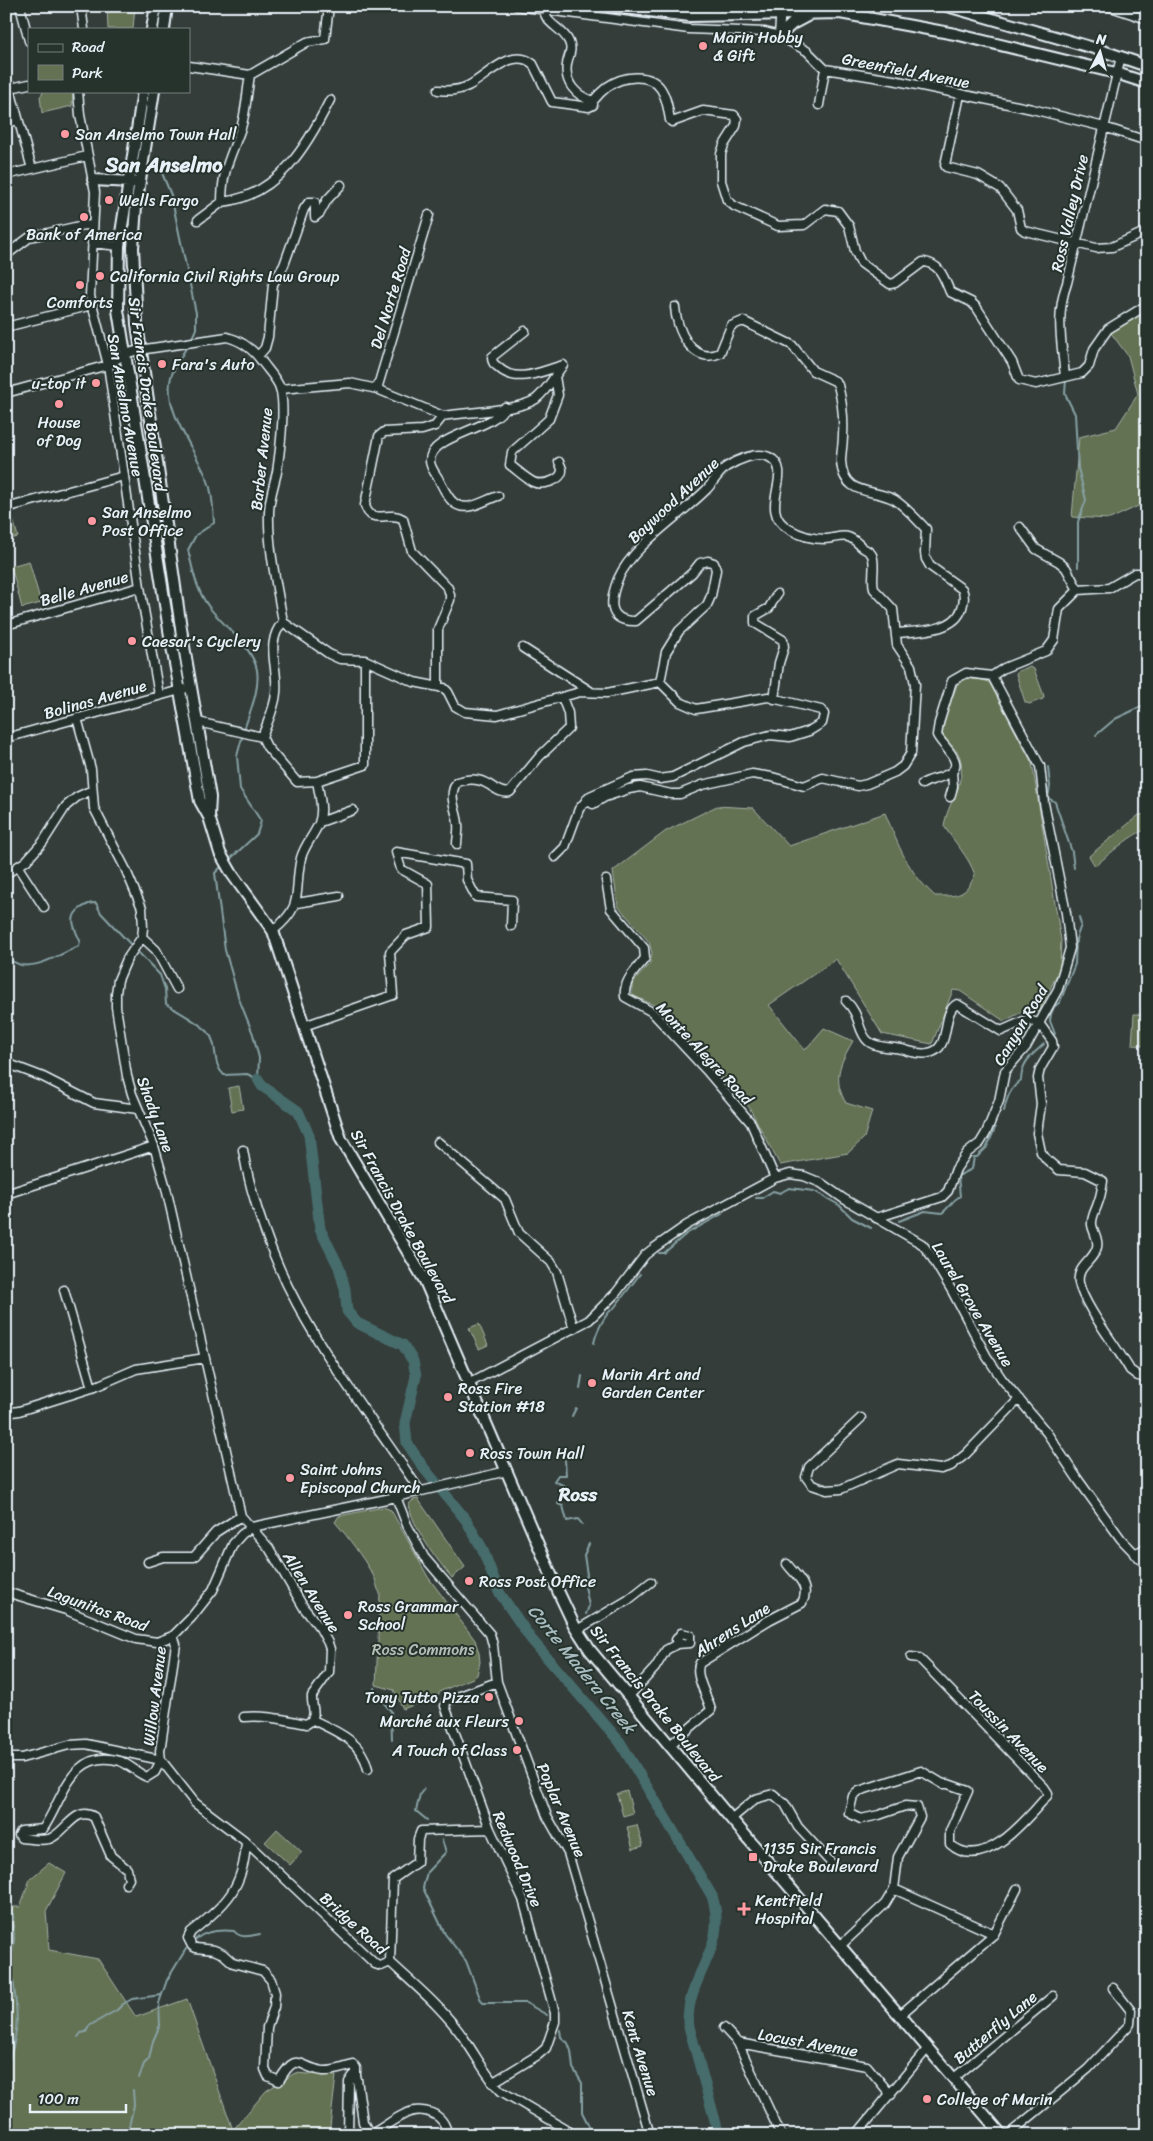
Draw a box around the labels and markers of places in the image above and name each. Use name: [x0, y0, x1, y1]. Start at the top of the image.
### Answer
place label: Marin Hobby & Gift: [713, 23, 803, 70]
marker: Marin Hobby & Gift: [697, 40, 709, 52]
place label: San Anselmo Town Hall: [75, 120, 237, 149]
marker: San Anselmo Town Hall: [59, 128, 71, 140]
place label: Wells Fargo: [119, 186, 199, 215]
marker: Wells Fargo: [103, 194, 115, 206]
marker: Bank of America: [78, 211, 90, 223]
place label: Bank of America: [26, 220, 143, 249]
place label: California Civil Rights Law Group: [110, 262, 340, 291]
marker: California Civil Rights Law Group: [94, 270, 106, 282]
marker: Comforts: [74, 279, 86, 291]
place label: Comforts: [47, 288, 114, 317]
place label: Fara's Auto: [172, 350, 255, 379]
marker: Fara's Auto: [156, 358, 168, 370]
place label: u-top it: [31, 369, 87, 398]
marker: u-top it: [90, 377, 102, 389]
marker: House of Dog: [53, 398, 65, 410]
place label: House of Dog: [36, 408, 82, 455]
place label: San Anselmo Post Office: [102, 498, 192, 545]
marker: San Anselmo Post Office: [86, 515, 98, 527]
place label: Caesar's Cyclery: [142, 627, 262, 656]
marker: Caesar's Cyclery: [126, 635, 138, 647]
place label: Marin Art and Garden Center: [602, 1360, 706, 1407]
place label: Ross Fire Station #18: [458, 1374, 545, 1421]
marker: Marin Art and Garden Center: [586, 1377, 598, 1389]
marker: Ross Fire Station #18: [442, 1391, 454, 1403]
place label: Ross Town Hall: [480, 1439, 585, 1468]
marker: Ross Town Hall: [464, 1447, 476, 1459]
place label: Saint Johns Episcopal Church: [300, 1455, 420, 1502]
marker: Saint Johns Episcopal Church: [284, 1472, 296, 1484]
place label: Ross Post Office: [479, 1567, 596, 1596]
marker: Ross Post Office: [463, 1575, 475, 1587]
place label: Ross Grammar School: [358, 1592, 460, 1639]
marker: Ross Grammar School: [342, 1609, 354, 1621]
place label: Tony Tutto Pizza: [365, 1683, 480, 1712]
marker: Tony Tutto Pizza: [483, 1691, 495, 1703]
place label: Marché aux Fleurs: [380, 1707, 510, 1736]
marker: Marché aux Fleurs: [513, 1715, 525, 1727]
place label: A Touch of Class: [391, 1736, 507, 1765]
marker: A Touch of Class: [511, 1744, 523, 1756]
place label: 1135 Sir Francis Drake Boulevard: [763, 1834, 880, 1881]
marker: 1135 Sir Francis Drake Boulevard: [747, 1851, 759, 1863]
place label: Kentfield Hospital: [755, 1886, 823, 1933]
marker: Kentfield Hospital: [737, 1902, 751, 1916]
place label: College of Marin: [937, 2085, 1053, 2114]
marker: College of Marin: [921, 2093, 933, 2105]

